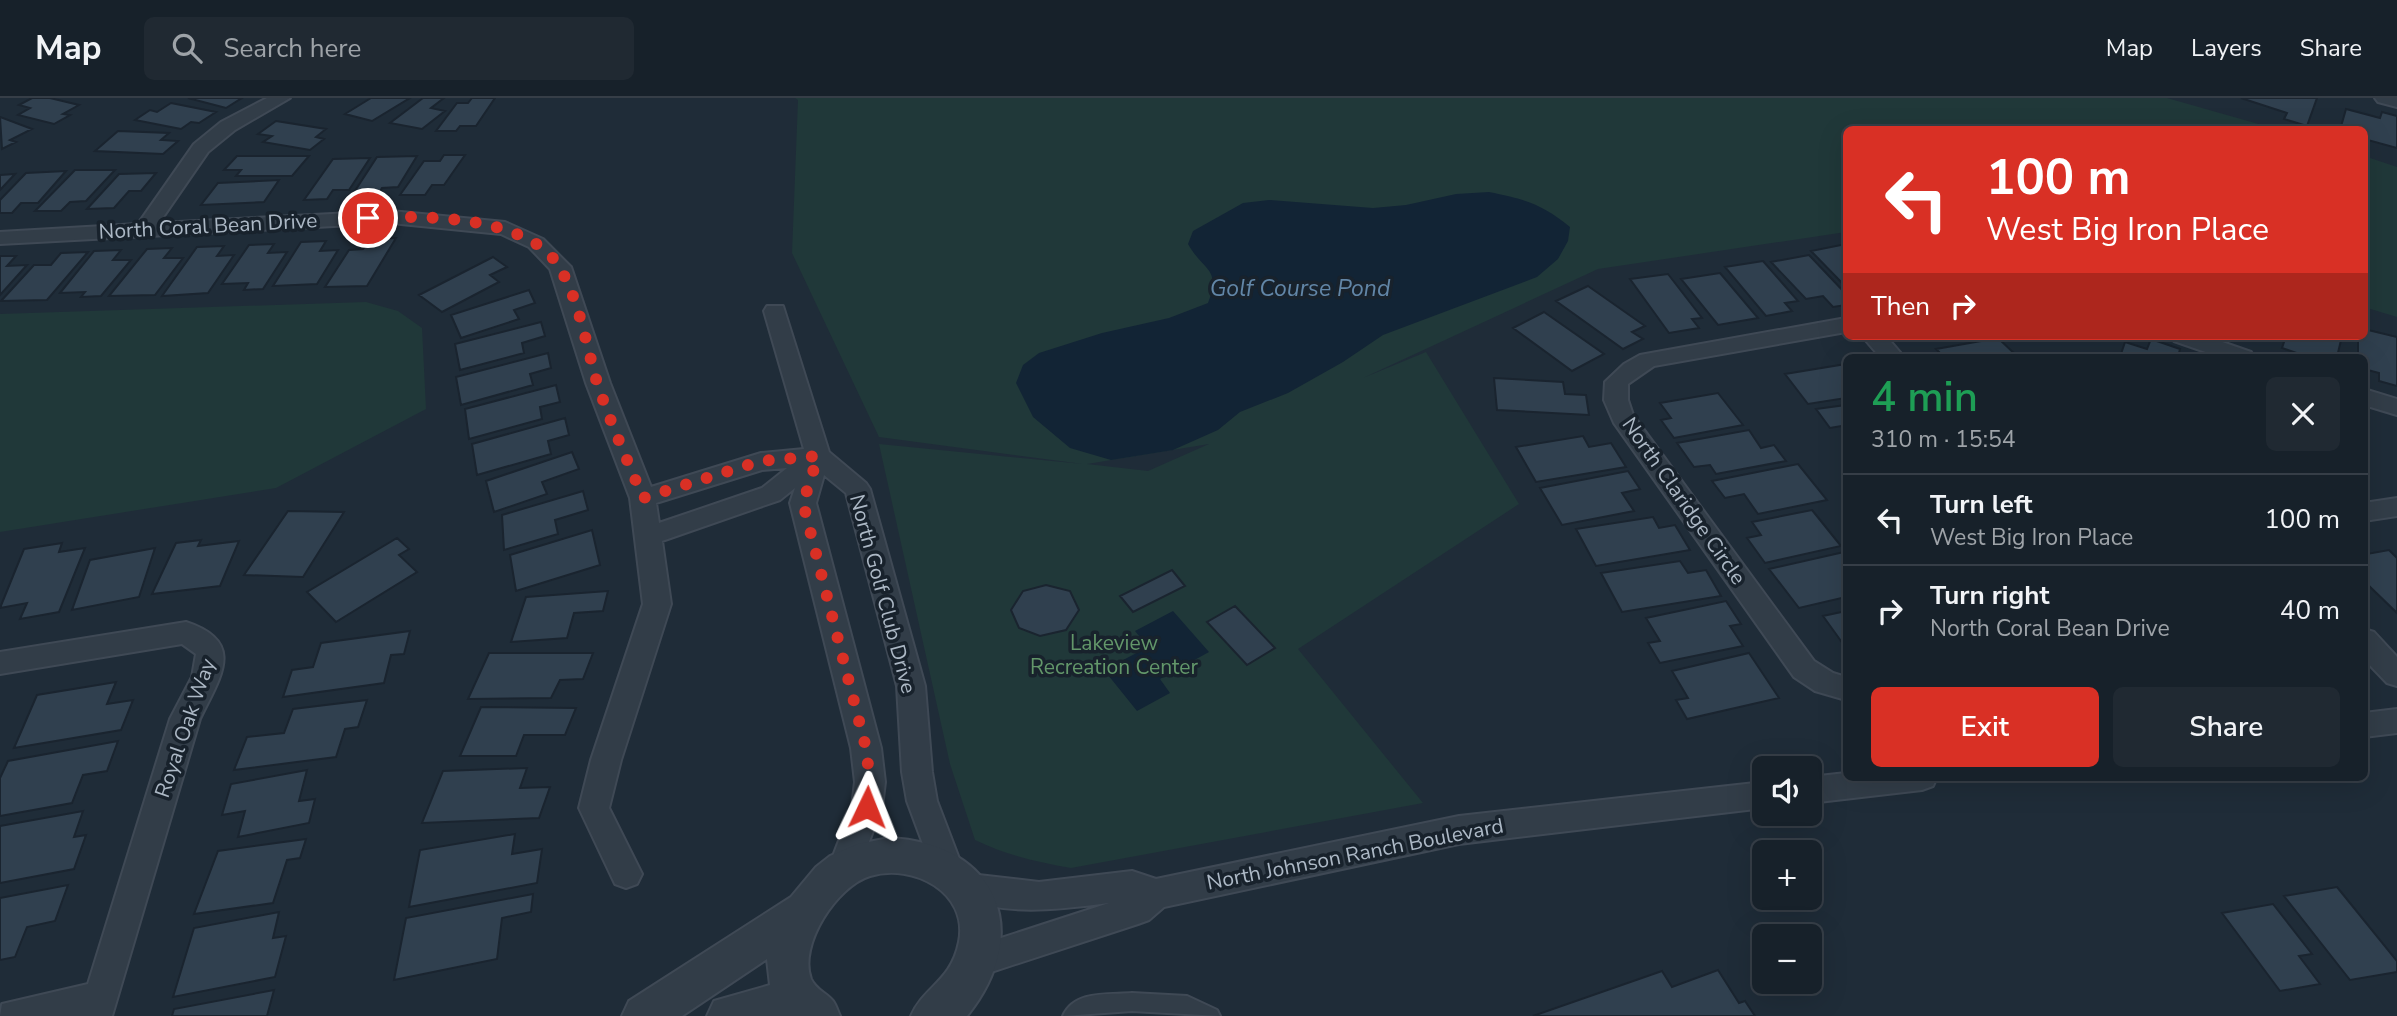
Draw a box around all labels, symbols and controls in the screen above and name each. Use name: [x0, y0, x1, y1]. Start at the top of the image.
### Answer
search box: [144, 17, 634, 80]
text: Map: [35, 26, 102, 71]
icon: search: [168, 29, 206, 67]
text: Search here: [224, 31, 361, 66]
text: Map: [2106, 32, 2153, 64]
text: Layers: [2191, 32, 2262, 64]
text: Share: [2300, 32, 2362, 64]
text: 100 m: [1986, 144, 2130, 211]
icon: left: [1871, 154, 1962, 245]
pin: [338, 188, 398, 248]
icon: arrive: [349, 199, 387, 237]
street label: North Coral Bean Drive: [98, 206, 318, 246]
text: West Big Iron Place: [1986, 208, 2269, 251]
water label: Golf Course Pond: [1210, 273, 1391, 304]
icon: right: [1944, 287, 1982, 325]
text: Then: [1871, 289, 1930, 324]
text: 4 min: [1871, 369, 1978, 426]
button: close: [2266, 377, 2340, 451]
street label: North Claridge Circle: [1616, 412, 1752, 590]
text: 310 m · 15:54: [1871, 424, 2016, 455]
text: Turn left: [1930, 487, 2033, 522]
street label: North Golf Club Drive: [843, 491, 923, 697]
icon: left: [1871, 501, 1909, 539]
text: 100 m: [2264, 502, 2340, 537]
text: West Big Iron Place: [1930, 522, 2133, 553]
text: Turn right: [1930, 578, 2049, 613]
icon: right: [1871, 592, 1909, 630]
text: 40 m: [2280, 593, 2340, 628]
text: North Coral Bean Drive: [1930, 613, 2170, 644]
park label: Lakeview Recreation Center: [1030, 629, 1199, 681]
street label: Royal Oak Way: [148, 654, 222, 801]
button: Exit: [1871, 687, 2099, 767]
button: Share: [2113, 687, 2340, 767]
map controls: [1752, 756, 1822, 994]
button: sound: [1752, 756, 1822, 826]
position arrow: [830, 770, 904, 844]
street label: North Johnson Ranch Boulevard: [1204, 811, 1506, 897]
button: +: [1752, 840, 1822, 910]
button: −: [1752, 924, 1822, 994]

